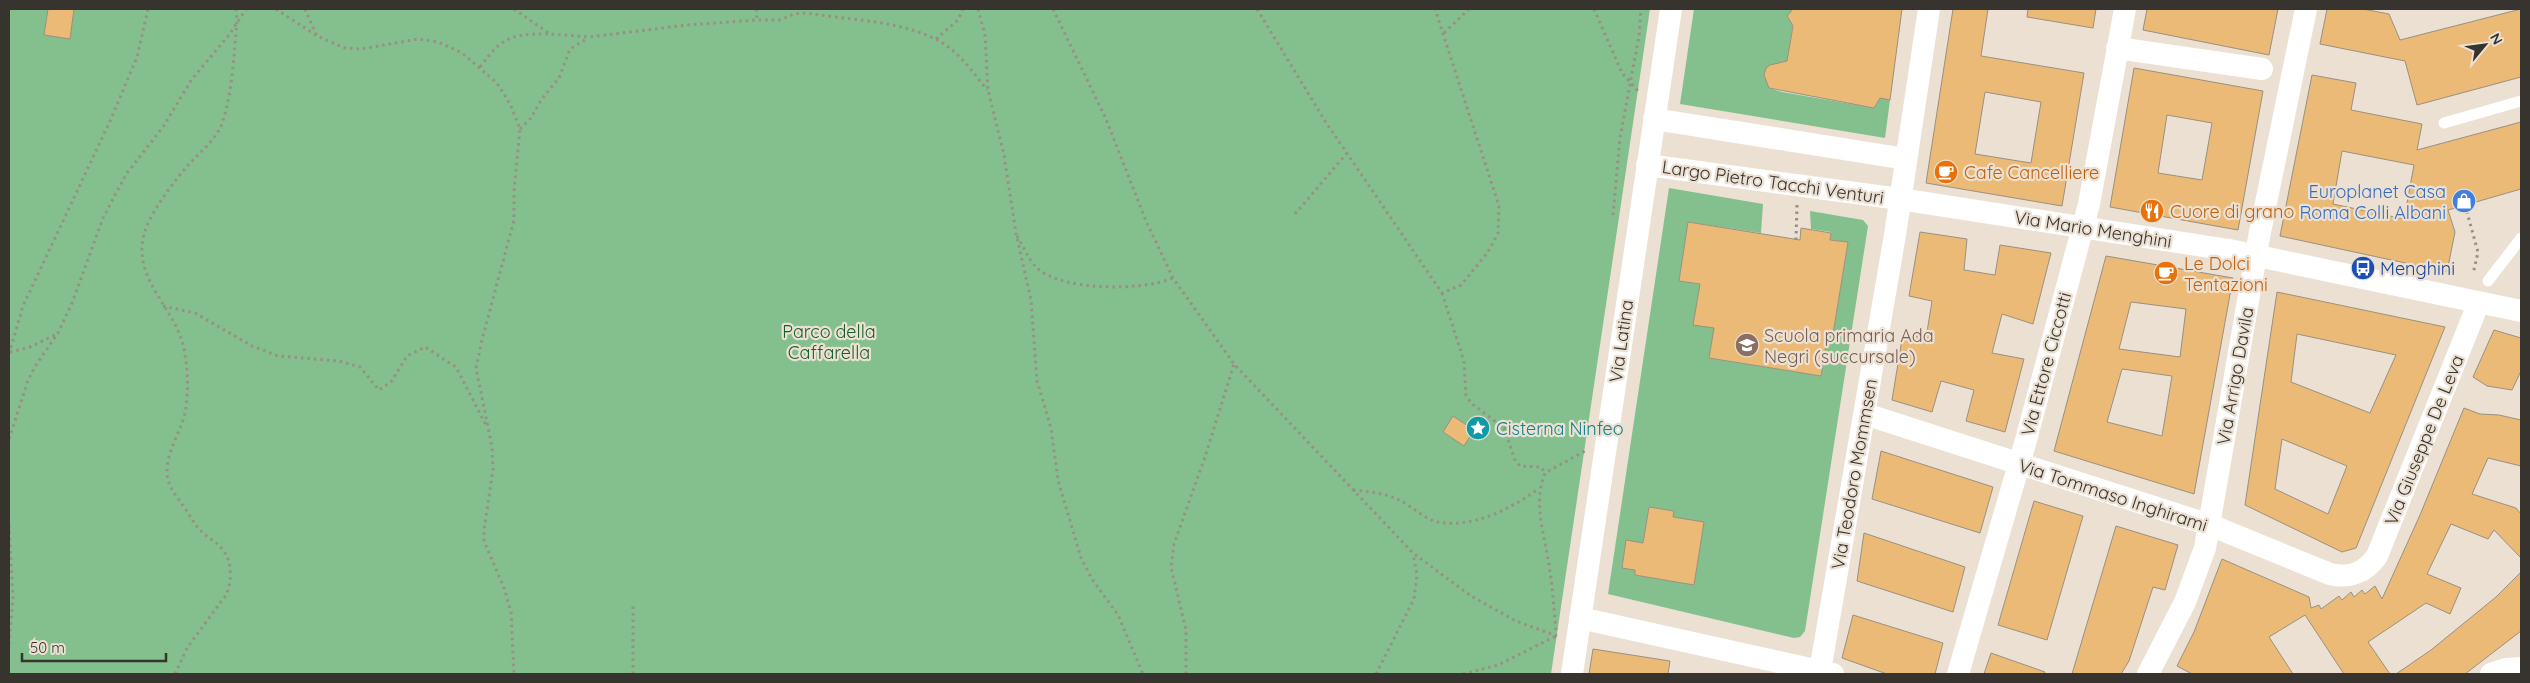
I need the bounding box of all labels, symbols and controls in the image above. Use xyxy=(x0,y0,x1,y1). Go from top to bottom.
north arrow xyxy=(2460,20,2510,70)
text: N xyxy=(2486,30,2507,48)
street label: Largo Pietro Tacchi Venturi xyxy=(1661,155,1885,209)
cafe icon: Cafe Cancelliere xyxy=(1933,159,1959,185)
place label: Cafe Cancelliere xyxy=(1964,161,2099,184)
place label: Europlanet Casa Roma Colli Albani xyxy=(2299,180,2446,224)
shop icon: Europlanet Casa Roma Colli Albani xyxy=(2451,188,2477,214)
restaurant icon: Cuore di grano xyxy=(2139,198,2165,224)
place label: Cuore di grano xyxy=(2170,200,2294,223)
street label: Via Mario Menghini xyxy=(2013,205,2173,253)
place label: Le Dolci Tentazioni xyxy=(2184,252,2268,296)
bus stop icon: Menghini xyxy=(2350,255,2376,281)
place label: Menghini xyxy=(2380,257,2455,280)
cafe icon: Le Dolci Tentazioni xyxy=(2153,260,2179,286)
street label: Via Ettore Ciccotti xyxy=(2016,290,2076,438)
street label: Via Latina xyxy=(1604,298,1638,384)
street label: Via Arrigo Davila xyxy=(2212,305,2258,447)
park label: Parco della Caffarella xyxy=(782,320,876,364)
place label: Scuola primaria Ada Negri (succursale) xyxy=(1764,324,1934,368)
school or university icon: Scuola primaria Ada Negri (succursale) xyxy=(1734,332,1760,358)
street label: Via Giuseppe De Leva xyxy=(2379,351,2469,529)
street label: Via Teodoro Mommsen xyxy=(1826,377,1882,571)
place icon: Cisterna Ninfeo xyxy=(1465,415,1491,441)
place label: Cisterna Ninfeo xyxy=(1496,417,1624,440)
street label: Via Tommaso Inghirami xyxy=(2016,454,2210,536)
scale bar xyxy=(22,630,166,662)
text: 50 m xyxy=(30,638,65,657)

